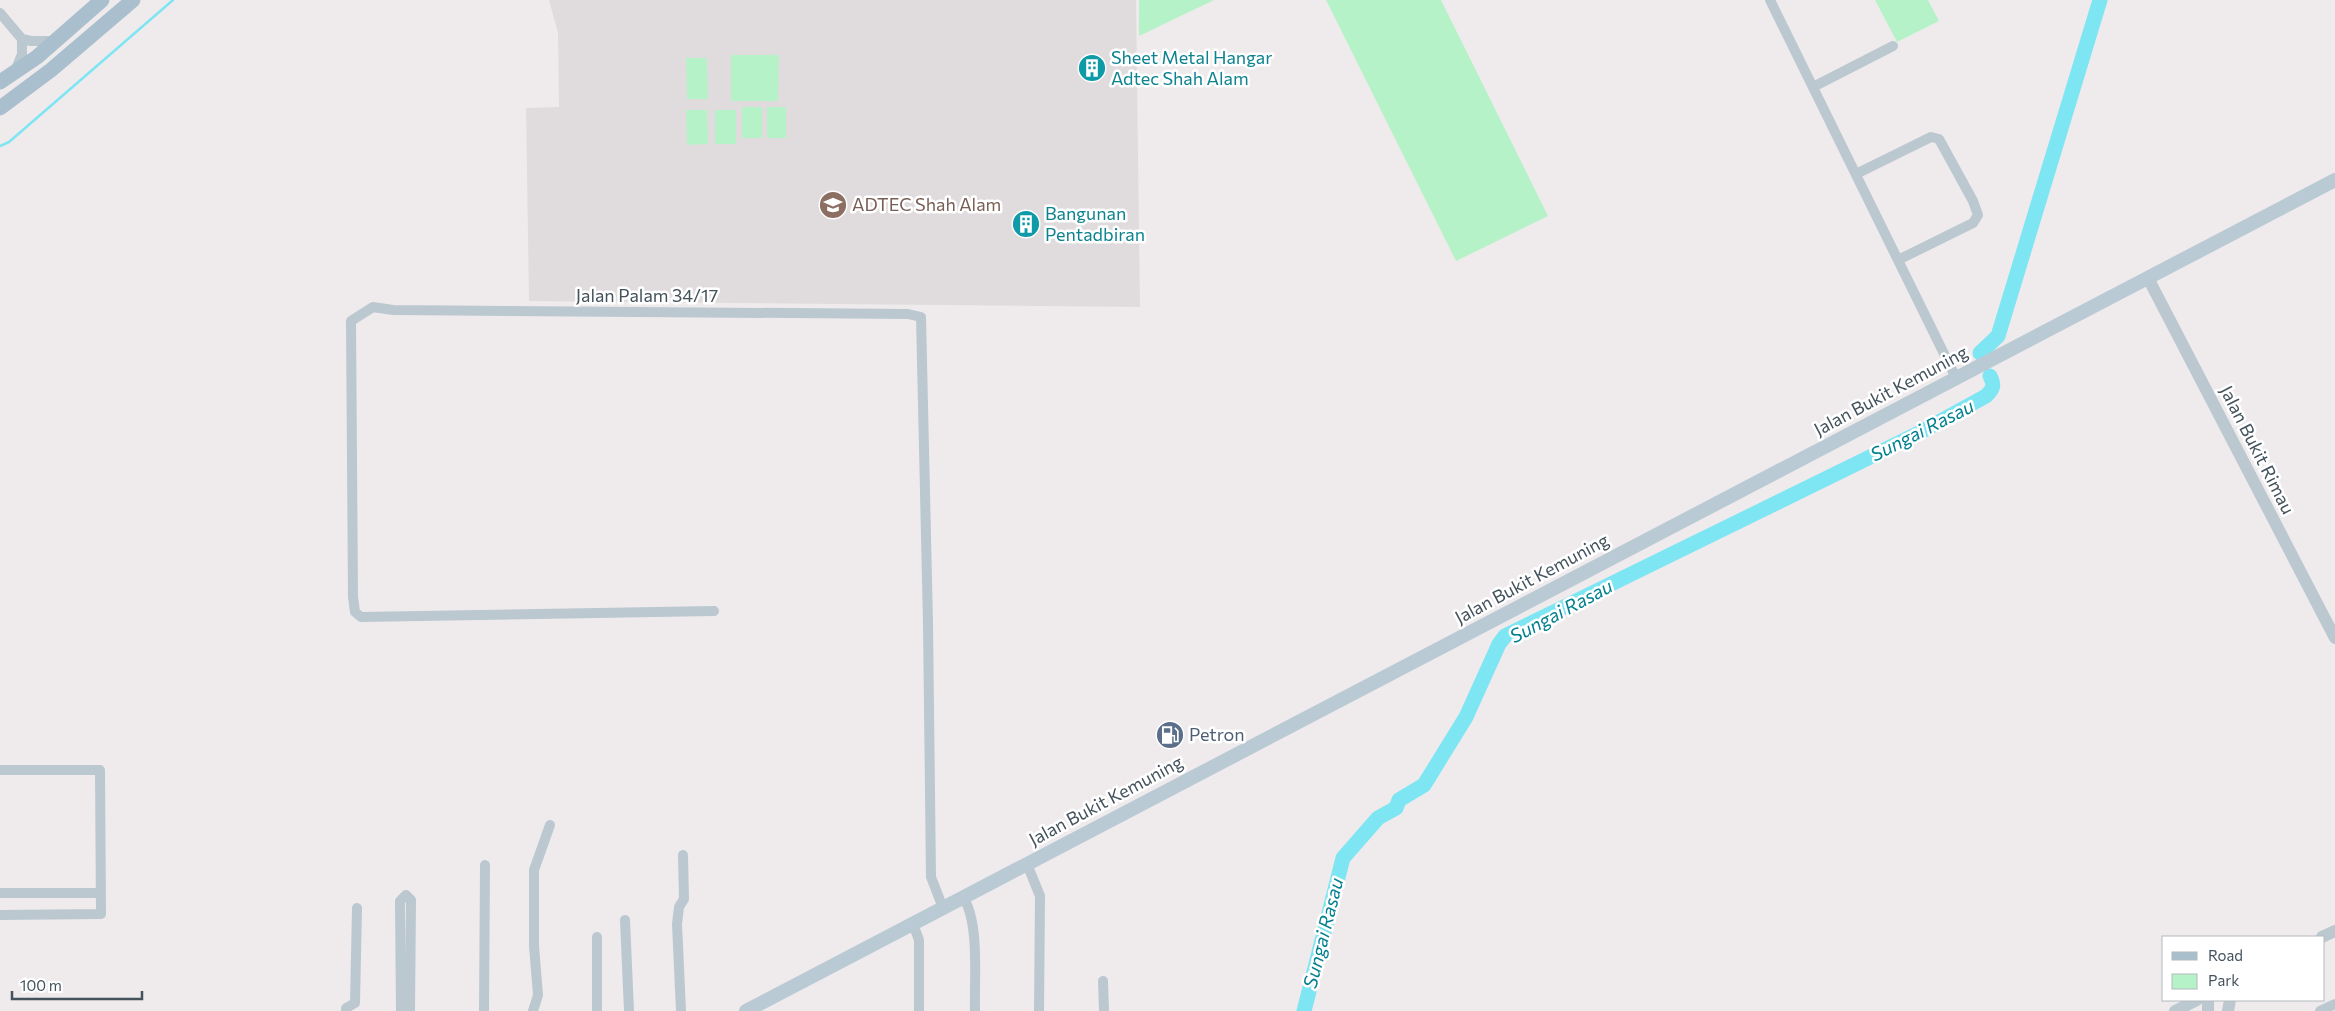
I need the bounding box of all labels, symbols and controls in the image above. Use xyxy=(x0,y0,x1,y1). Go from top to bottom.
place label: Sheet Metal Hangar Adtec Shah Alam xyxy=(1111,46,1272,89)
building icon: Sheet Metal Hangar Adtec Shah Alam xyxy=(1077,53,1107,83)
school or university icon: ADTEC Shah Alam xyxy=(818,190,848,220)
place label: ADTEC Shah Alam xyxy=(852,193,1001,215)
place label: Bangunan Pentadbiran xyxy=(1045,202,1145,245)
building icon: Bangunan Pentadbiran xyxy=(1011,209,1041,239)
street label: Jalan Palam 34/17 xyxy=(576,284,718,306)
street label: Jalan Bukit Kemuning xyxy=(1810,340,1971,440)
street label: Jalan Bukit Rimau xyxy=(2216,382,2300,517)
water label: Sungai Rasau xyxy=(1866,393,1978,465)
street label: Jalan Bukit Kemuning xyxy=(1451,528,1612,628)
water label: Sungai Rasau xyxy=(1505,574,1616,647)
fuel station icon: Petron xyxy=(1155,720,1185,750)
place label: Petron xyxy=(1189,723,1245,745)
street label: Jalan Bukit Kemuning xyxy=(1025,750,1186,850)
water label: Sungai Rasau xyxy=(1298,875,1347,991)
legend xyxy=(2162,936,2325,1001)
text: Road xyxy=(2208,946,2243,964)
scale bar xyxy=(12,968,142,1000)
text: Park xyxy=(2208,971,2239,989)
text: 100 m xyxy=(20,976,62,994)

